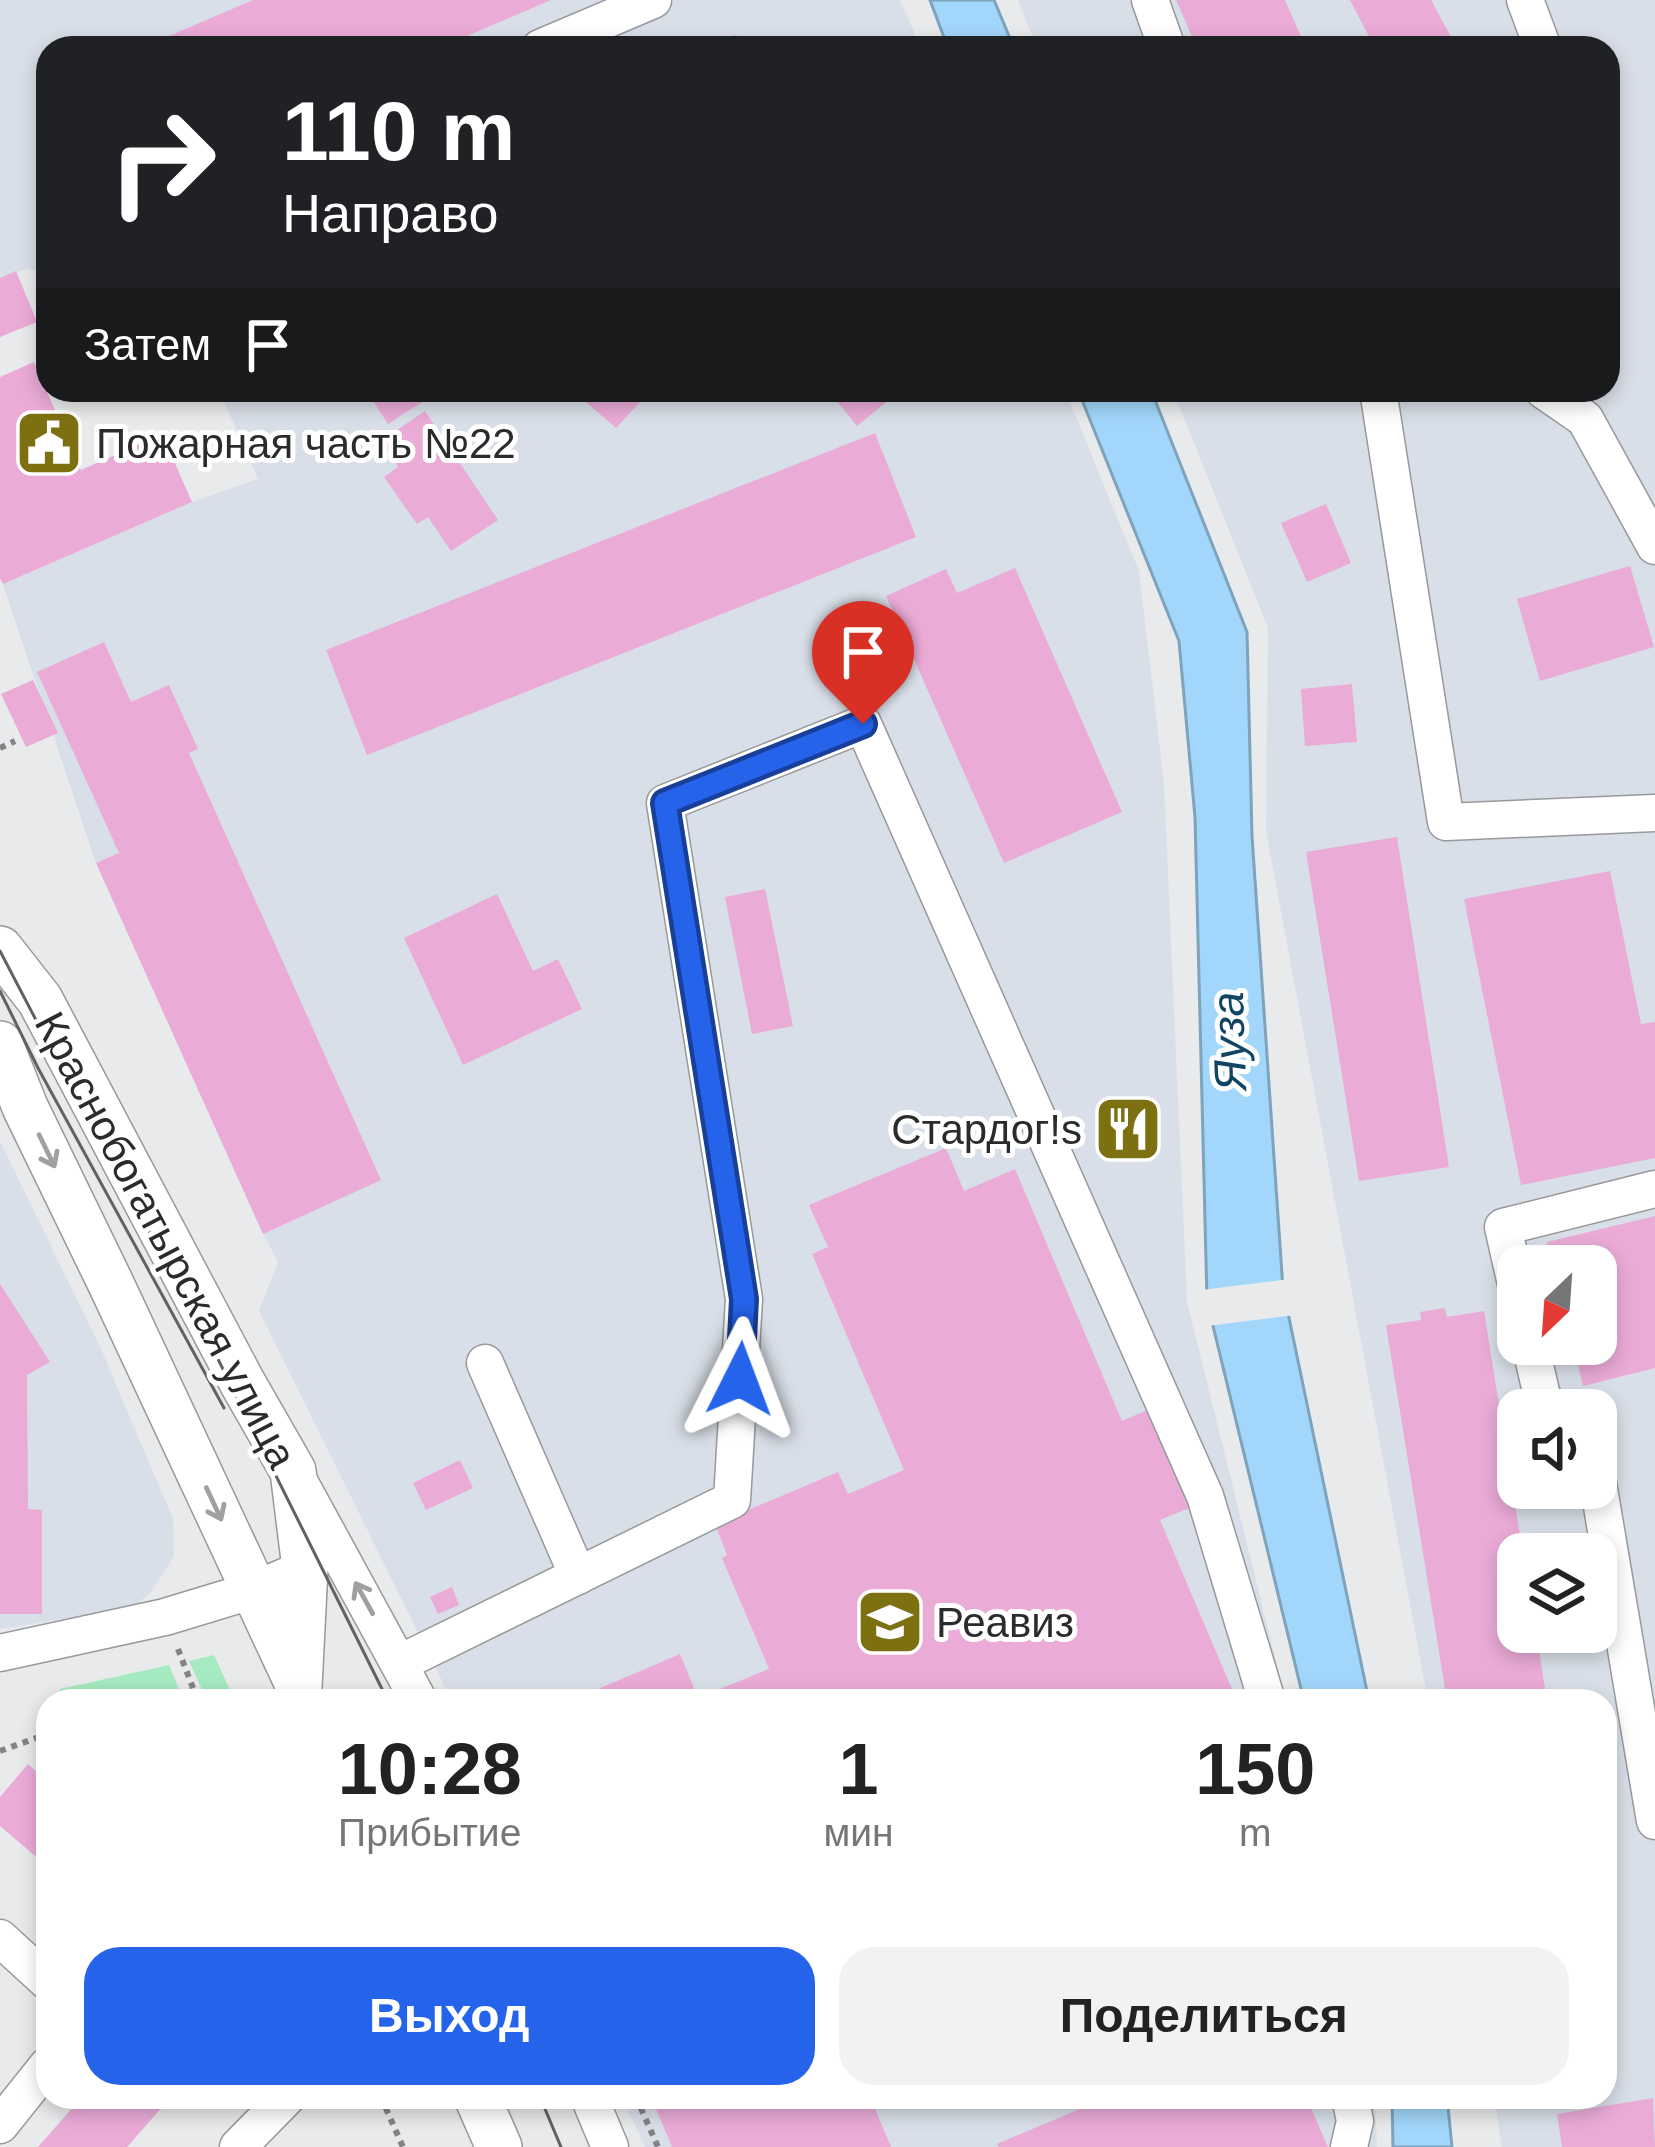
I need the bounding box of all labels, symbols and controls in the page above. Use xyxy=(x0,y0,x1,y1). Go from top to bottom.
icon: right xyxy=(84,84,240,240)
text: 110 m xyxy=(282,84,516,178)
text: Направо xyxy=(282,183,498,243)
icon: arrive xyxy=(235,312,301,378)
text: Затем xyxy=(84,319,211,370)
public building icon: Пожарная часть №22 xyxy=(14,408,84,478)
place label: Пожарная часть №22 xyxy=(96,420,516,467)
pin xyxy=(812,601,914,724)
icon: arrive xyxy=(830,619,896,685)
water label: Яуза xyxy=(1202,991,1256,1093)
street label: Краснобогатырская улица xyxy=(26,1004,307,1476)
restaurant icon: Стардог!s xyxy=(1093,1094,1163,1164)
place label: Стардог!s xyxy=(891,1106,1082,1153)
one-way arrow xyxy=(36,1133,59,1169)
north arrow xyxy=(1497,1245,1617,1365)
map controls xyxy=(1497,1245,1617,1653)
position arrow xyxy=(677,1316,803,1442)
button: sound xyxy=(1497,1389,1617,1509)
one-way arrow xyxy=(204,1485,226,1521)
button: layers xyxy=(1497,1533,1617,1653)
one-way arrow xyxy=(352,1581,375,1616)
school or university icon: Реавиз xyxy=(855,1587,925,1657)
place label: Реавиз xyxy=(936,1599,1074,1646)
text: 10:28 xyxy=(338,1729,522,1809)
text: 1 xyxy=(838,1729,879,1809)
text: 150 xyxy=(1195,1729,1315,1809)
text: Прибытие xyxy=(338,1811,521,1854)
text: мин xyxy=(823,1811,894,1854)
text: m xyxy=(1239,1811,1272,1854)
button: Выход xyxy=(84,1947,815,2085)
button: Поделиться xyxy=(839,1947,1569,2085)

